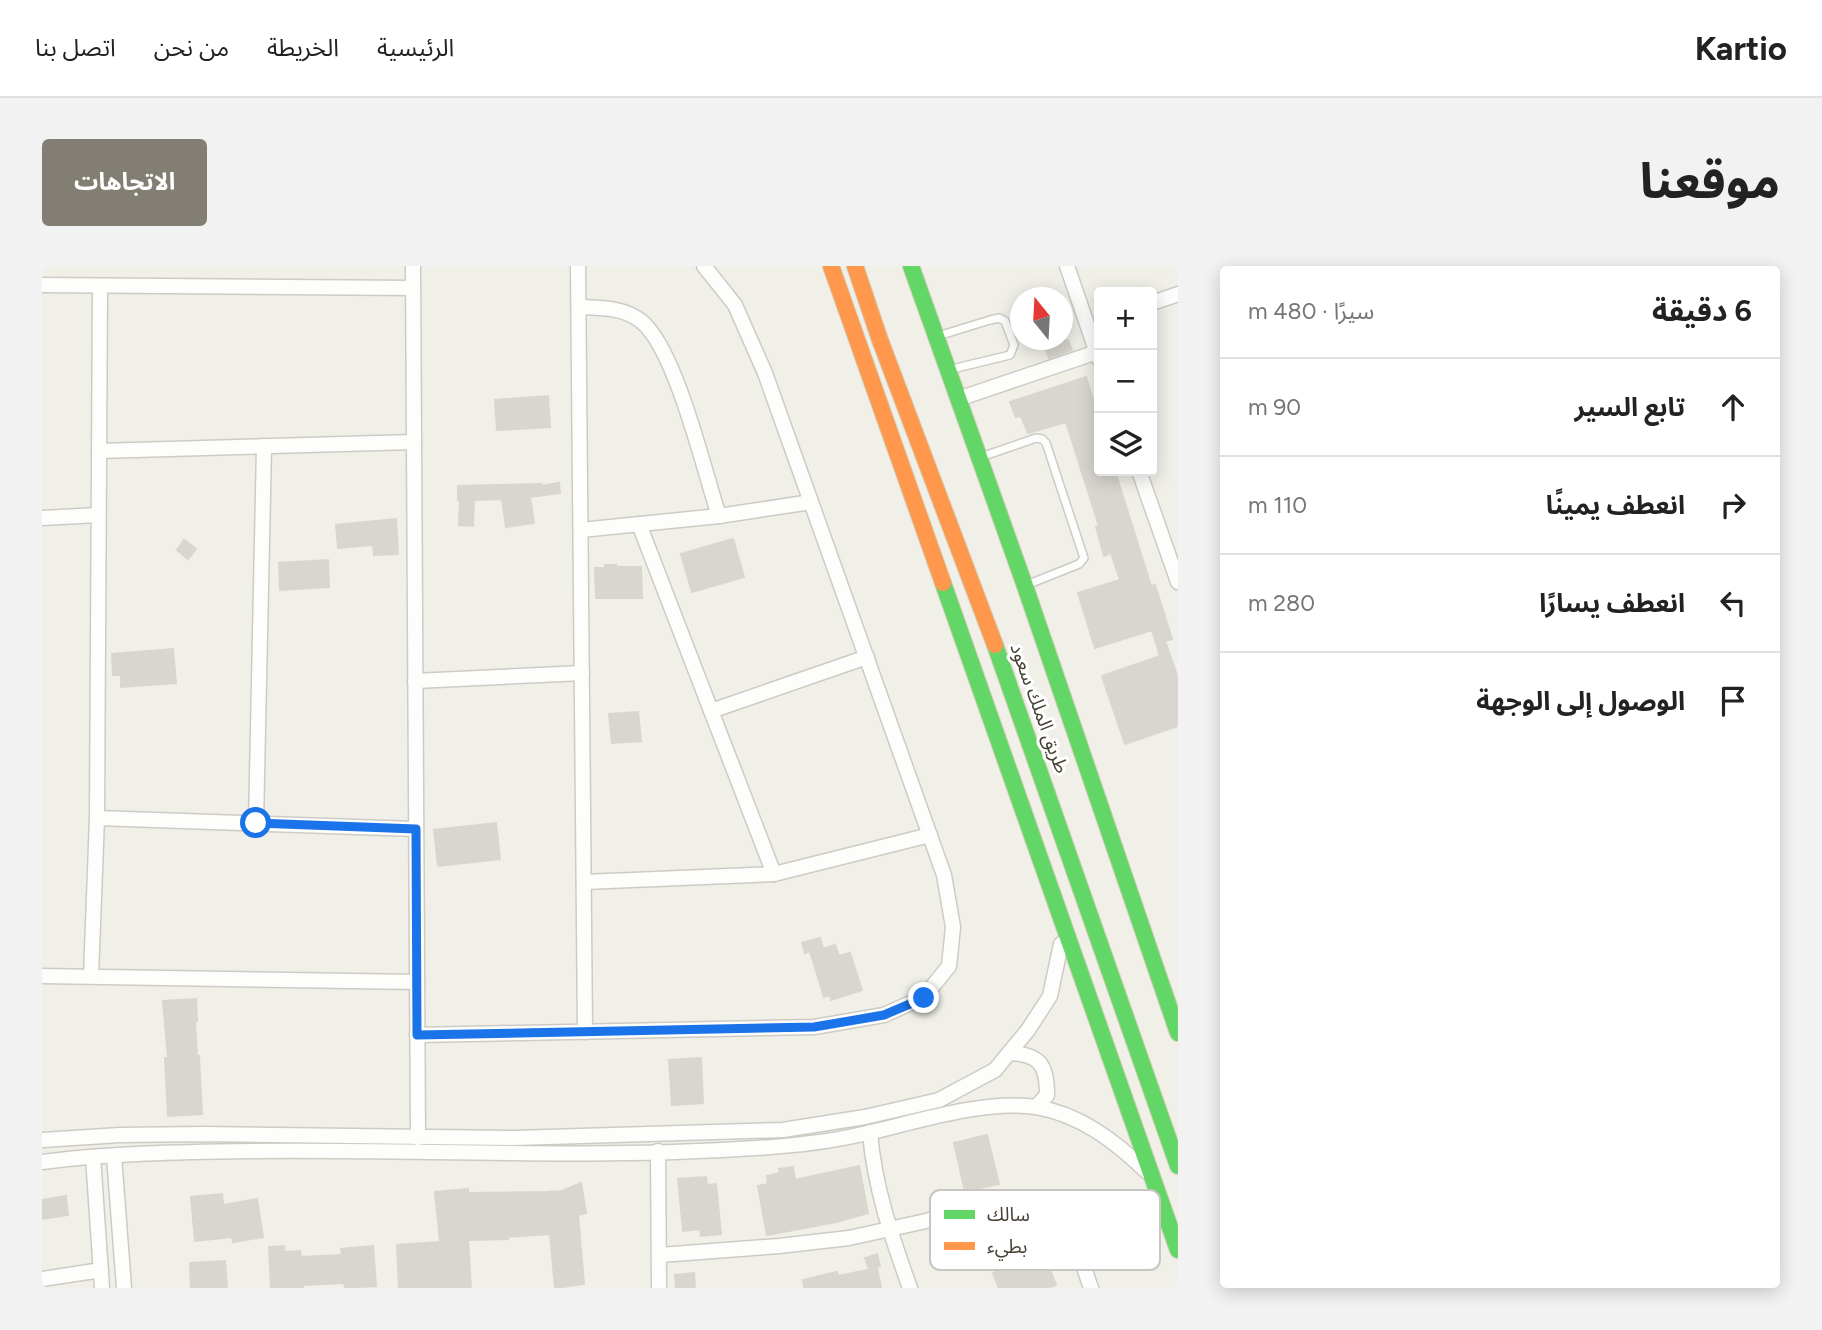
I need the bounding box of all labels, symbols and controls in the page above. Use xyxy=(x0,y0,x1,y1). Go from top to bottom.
text: Kartio xyxy=(1695,29,1787,68)
text: اتصل بنا xyxy=(35,33,116,62)
text: من نحن xyxy=(154,33,229,62)
text: الخريطة xyxy=(267,33,339,62)
text: الرئيسية xyxy=(377,33,454,62)
button: الاتجاهات xyxy=(42,139,207,226)
text: موقعنا xyxy=(1640,151,1780,210)
north arrow xyxy=(1010,287,1073,350)
map controls xyxy=(1094,287,1157,476)
button: + xyxy=(1094,287,1157,350)
text: 6 دقيقة xyxy=(1652,292,1752,329)
text: سيرًا · 480 m xyxy=(1248,297,1374,325)
button: − xyxy=(1094,350,1157,413)
icon: ahead xyxy=(1714,388,1752,426)
text: تابع السير xyxy=(1574,391,1685,423)
text: 90 m xyxy=(1248,393,1301,421)
button: layers xyxy=(1094,413,1157,476)
icon: right xyxy=(1714,486,1752,524)
text: انعطف يمينًا xyxy=(1546,489,1685,521)
text: 110 m xyxy=(1248,491,1307,519)
icon: left xyxy=(1714,584,1752,622)
text: انعطف يسارًا xyxy=(1539,587,1685,619)
text: 280 m xyxy=(1248,589,1315,617)
street label: طريق الملك سعود xyxy=(1005,640,1074,776)
icon: arrive xyxy=(1714,682,1752,720)
text: الوصول إلى الوجهة xyxy=(1476,685,1685,717)
route start xyxy=(240,807,271,838)
route end xyxy=(908,982,939,1013)
legend xyxy=(930,1190,1160,1270)
text: سالك xyxy=(987,1203,1030,1226)
text: بطيء xyxy=(987,1235,1027,1261)

